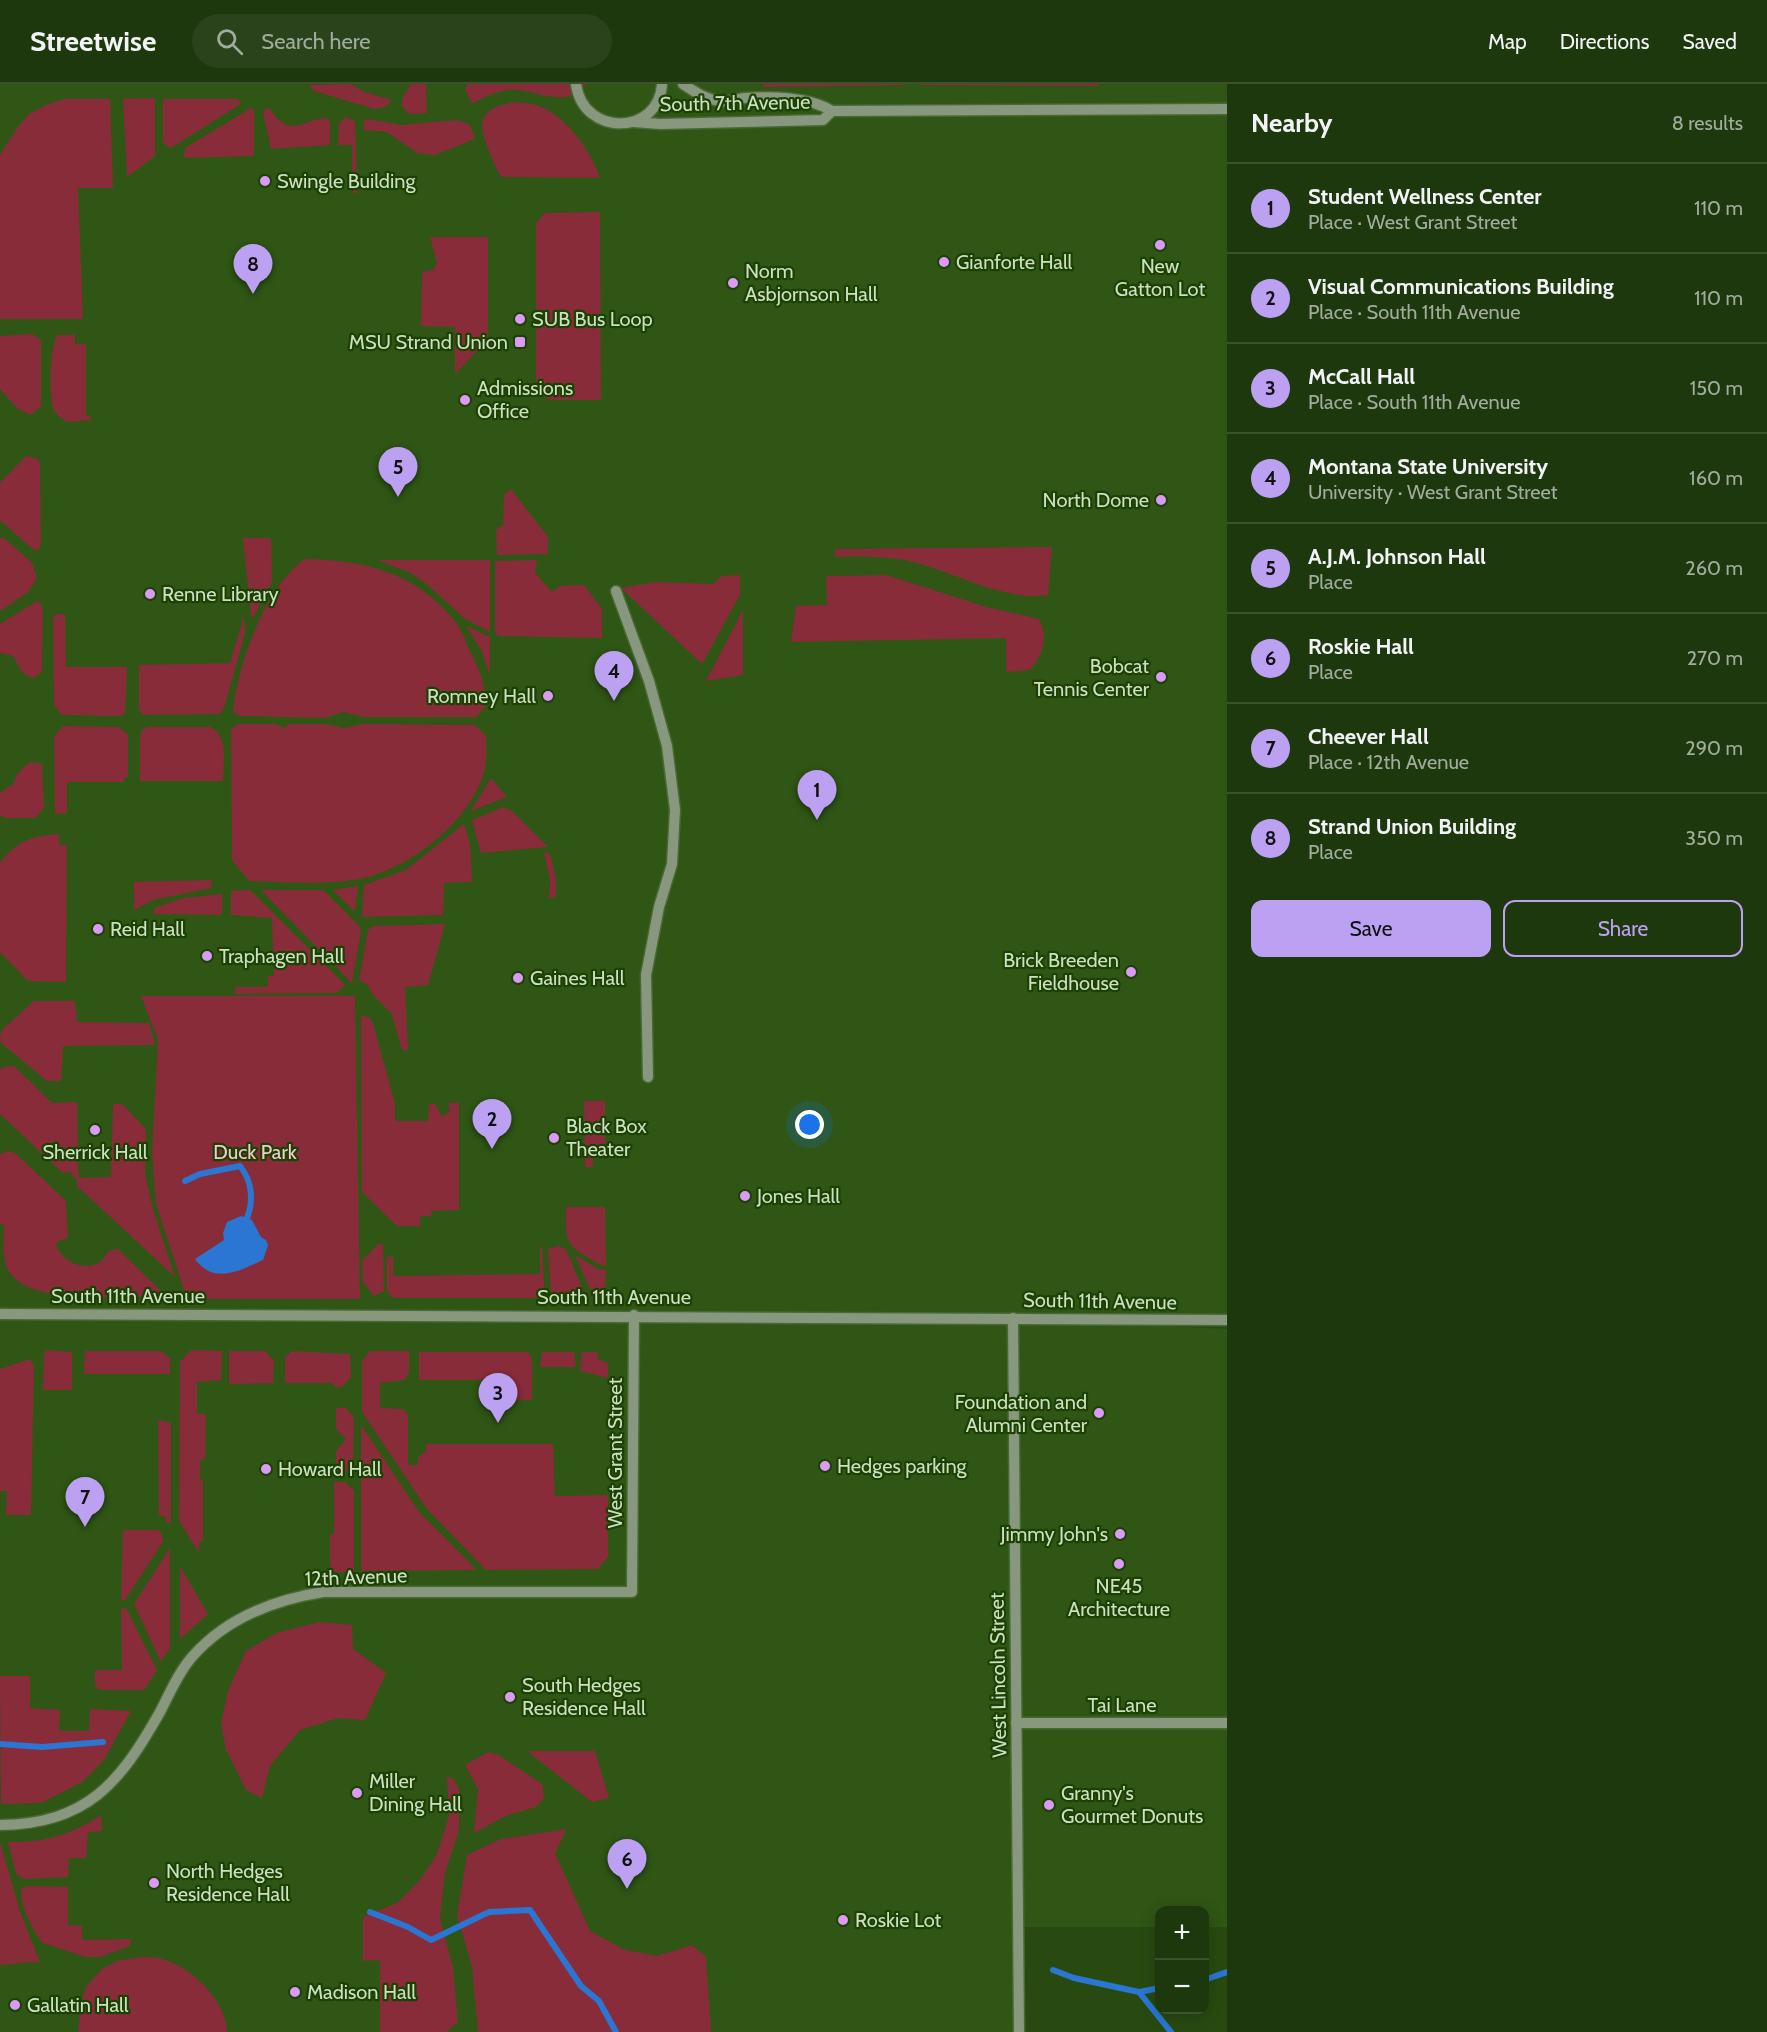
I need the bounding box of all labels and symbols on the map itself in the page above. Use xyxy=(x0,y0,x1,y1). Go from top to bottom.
street label: South 7th Avenue xyxy=(659,90,811,116)
place label: Swingle Building xyxy=(277,169,416,193)
marker: Swingle Building xyxy=(258,174,272,188)
marker: New Gatton Lot xyxy=(1153,238,1167,252)
pin: 8 xyxy=(234,244,272,294)
place label: Gianforte Hall xyxy=(956,250,1073,274)
place label: New Gatton Lot xyxy=(1115,254,1205,301)
marker: Gianforte Hall xyxy=(937,255,951,269)
place label: Norm Asbjornson Hall xyxy=(745,259,878,306)
marker: Norm Asbjornson Hall xyxy=(726,276,740,290)
place label: SUB Bus Loop xyxy=(532,307,653,331)
marker: SUB Bus Loop xyxy=(513,312,527,326)
place label: MSU Strand Union xyxy=(349,330,508,354)
marker: MSU Strand Union xyxy=(513,335,527,349)
place label: Admissions Office xyxy=(477,376,573,423)
marker: Admissions Office xyxy=(458,393,472,407)
pin: 5 xyxy=(378,448,418,497)
place label: North Dome xyxy=(1043,488,1149,512)
marker: North Dome xyxy=(1154,493,1168,507)
place label: Renne Library xyxy=(162,582,279,606)
marker: Renne Library xyxy=(143,587,157,601)
pin: 4 xyxy=(594,652,634,701)
place label: Bobcat Tennis Center xyxy=(1034,654,1150,701)
marker: Bobcat Tennis Center xyxy=(1154,670,1168,684)
place label: Romney Hall xyxy=(427,684,536,708)
marker: Romney Hall xyxy=(541,689,555,703)
pin: 1 xyxy=(798,770,836,820)
place label: Reid Hall xyxy=(110,917,185,941)
marker: Reid Hall xyxy=(91,922,105,936)
place label: Traphagen Hall xyxy=(219,944,344,968)
place label: Brick Breeden Fieldhouse xyxy=(1003,948,1119,995)
marker: Traphagen Hall xyxy=(200,949,214,963)
marker: Brick Breeden Fieldhouse xyxy=(1124,965,1138,979)
place label: Gaines Hall xyxy=(530,966,625,990)
marker: Gaines Hall xyxy=(511,971,525,985)
pin: 2 xyxy=(472,1100,512,1149)
your location xyxy=(795,1110,824,1139)
place label: Black Box Theater xyxy=(566,1114,647,1161)
marker: Sherrick Hall xyxy=(88,1123,102,1137)
marker: Black Box Theater xyxy=(547,1131,561,1145)
place label: Sherrick Hall xyxy=(42,1140,148,1164)
park label: Duck Park xyxy=(213,1140,297,1164)
place label: Jones Hall xyxy=(756,1184,840,1208)
marker: Jones Hall xyxy=(738,1189,752,1203)
street label: South 11th Avenue xyxy=(51,1284,205,1308)
street label: South 11th Avenue xyxy=(537,1285,691,1309)
street label: South 11th Avenue xyxy=(1023,1288,1177,1314)
pin: 3 xyxy=(478,1374,518,1423)
street label: West Grant Street xyxy=(603,1377,627,1528)
place label: Foundation and Alumni Center xyxy=(955,1390,1088,1437)
marker: Foundation and Alumni Center xyxy=(1092,1406,1106,1420)
place label: Hedges parking xyxy=(837,1454,968,1478)
place label: Howard Hall xyxy=(278,1457,382,1481)
marker: Hedges parking xyxy=(818,1459,832,1473)
marker: Howard Hall xyxy=(259,1462,273,1476)
pin: 7 xyxy=(66,1478,104,1527)
place label: Jimmy John's xyxy=(999,1522,1108,1546)
marker: Jimmy John's xyxy=(1113,1527,1127,1541)
marker: NE45 Architecture xyxy=(1112,1557,1126,1571)
street label: 12th Avenue xyxy=(304,1563,408,1591)
place label: NE45 Architecture xyxy=(1068,1574,1170,1621)
street label: West Lincoln Street xyxy=(985,1592,1011,1758)
place label: South Hedges Residence Hall xyxy=(522,1673,646,1720)
marker: South Hedges Residence Hall xyxy=(503,1690,517,1704)
street label: Tai Lane xyxy=(1088,1693,1156,1717)
place label: Miller Dining Hall xyxy=(369,1769,462,1816)
place label: Granny's Gourmet Donuts xyxy=(1061,1781,1203,1828)
marker: Miller Dining Hall xyxy=(350,1786,364,1800)
marker: Granny's Gourmet Donuts xyxy=(1042,1798,1056,1812)
pin: 6 xyxy=(608,1840,646,1889)
place label: North Hedges Residence Hall xyxy=(166,1859,290,1906)
marker: North Hedges Residence Hall xyxy=(147,1876,161,1890)
place label: Roskie Lot xyxy=(855,1908,942,1932)
marker: Roskie Lot xyxy=(836,1913,850,1927)
place label: Madison Hall xyxy=(307,1980,416,2004)
marker: Madison Hall xyxy=(288,1985,302,1999)
place label: Gallatin Hall xyxy=(27,1993,129,2017)
marker: Gallatin Hall xyxy=(8,1998,22,2012)

